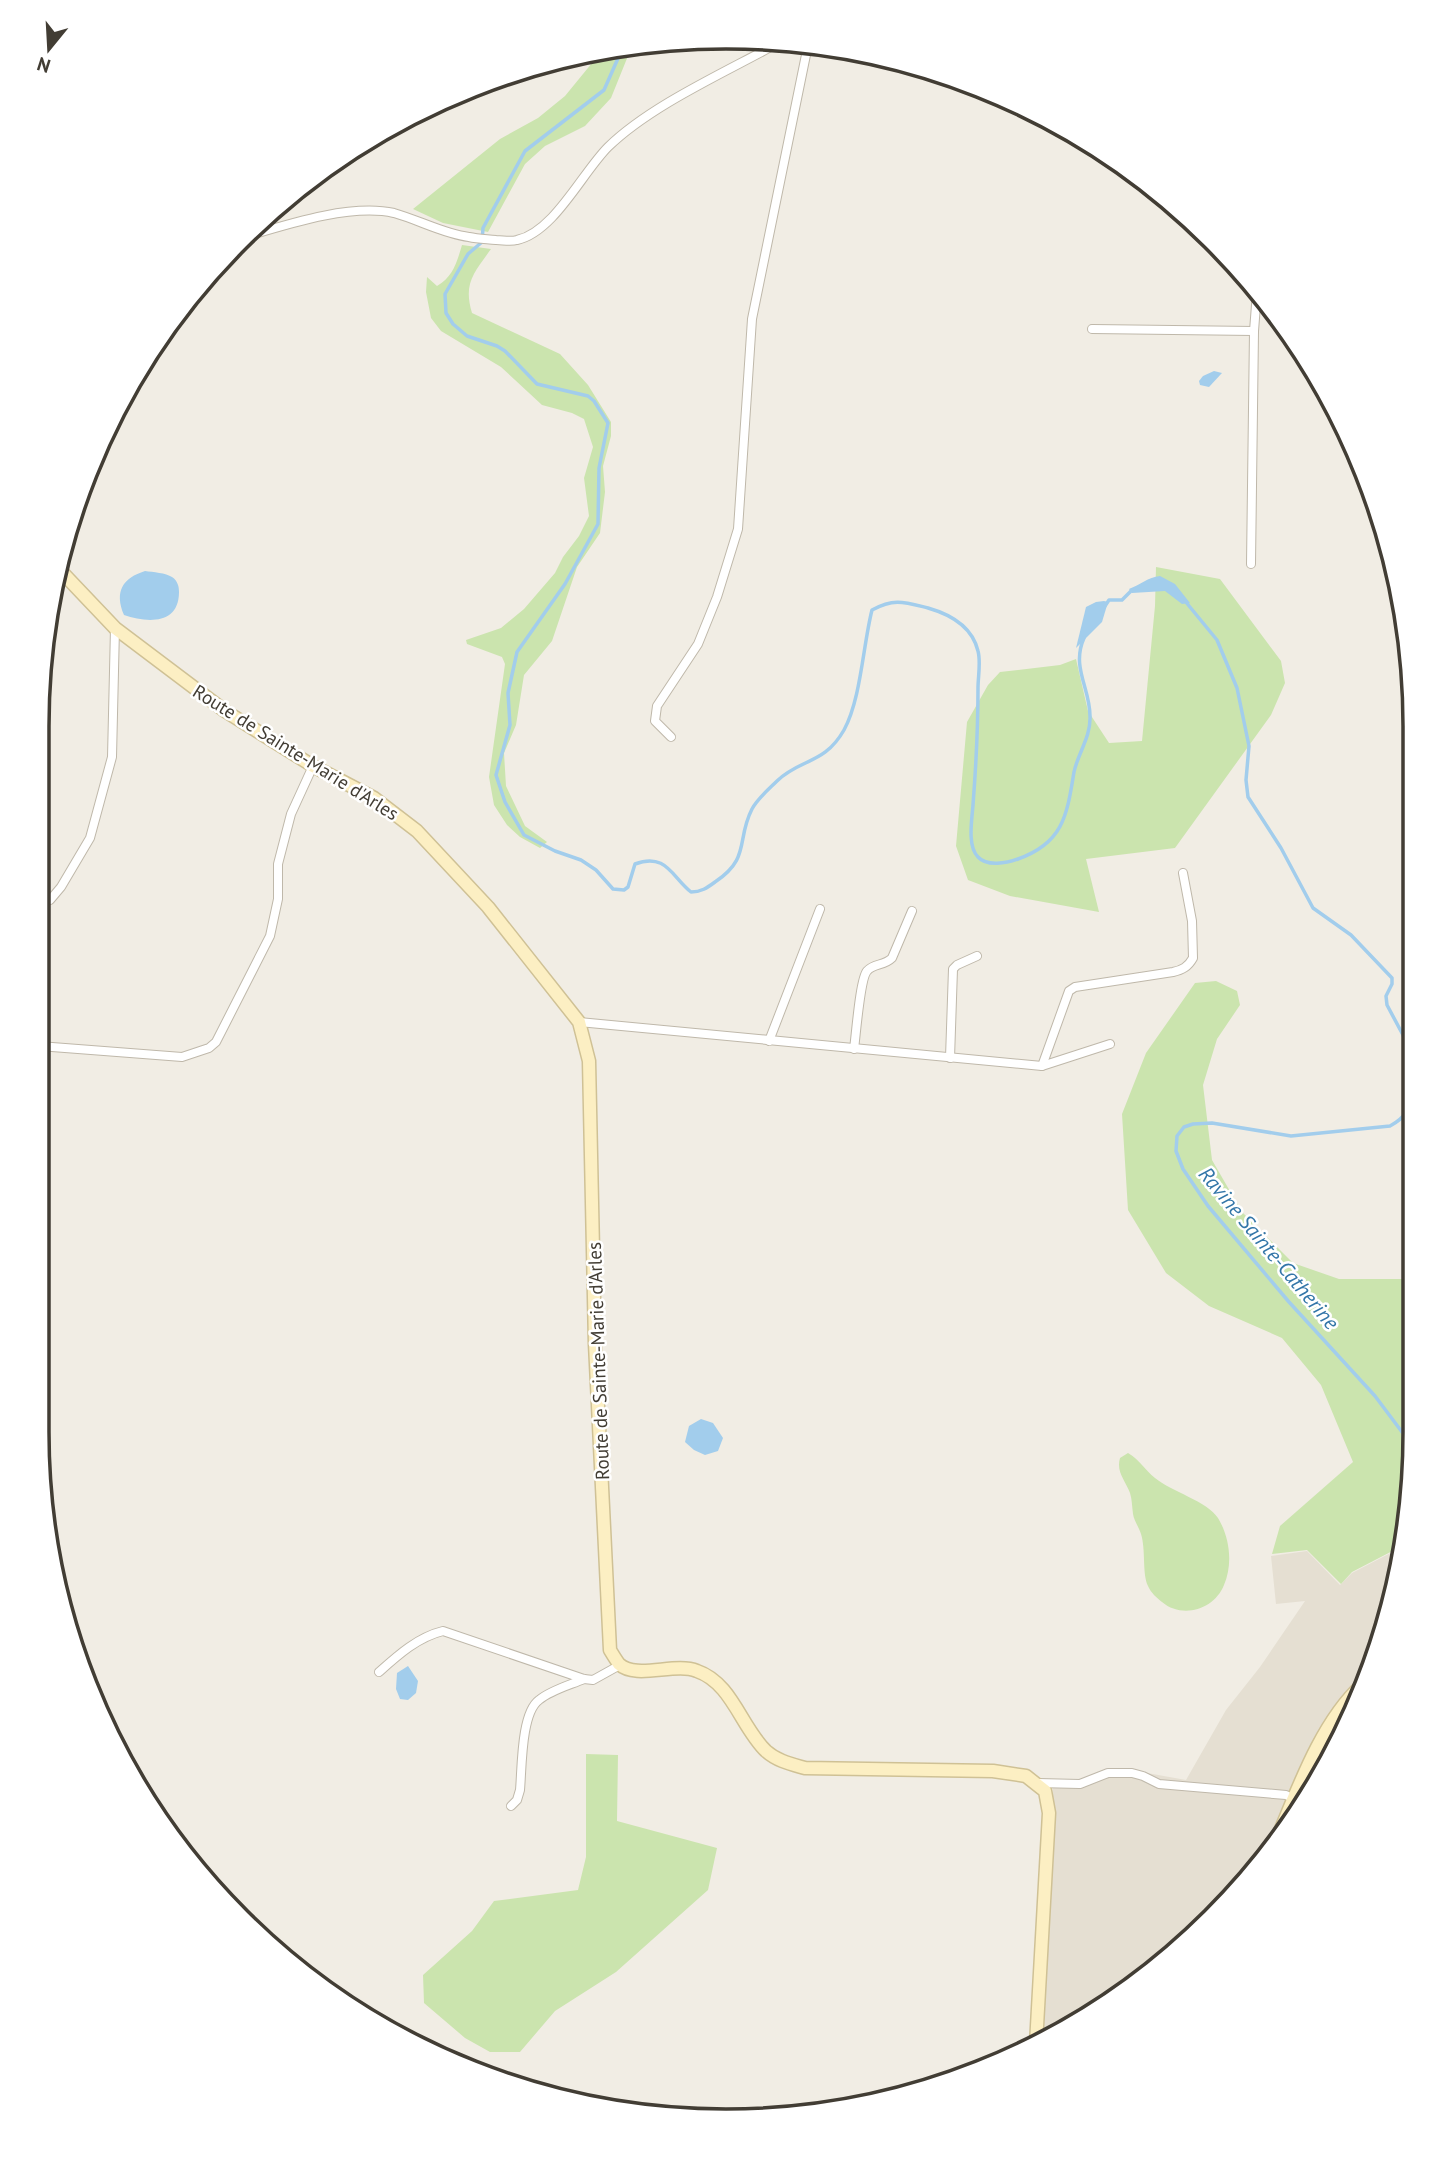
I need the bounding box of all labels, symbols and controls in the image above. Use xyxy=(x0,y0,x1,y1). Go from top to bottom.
north arrow xyxy=(14,14,84,84)
text: N xyxy=(34,52,53,79)
street label: Route de Sainte-Marie d'Arles xyxy=(189,679,403,825)
water label: Ravine Sainte-Catherine xyxy=(1193,1161,1345,1335)
street label: Route de Sainte-Marie d'Arles xyxy=(582,1242,614,1480)

